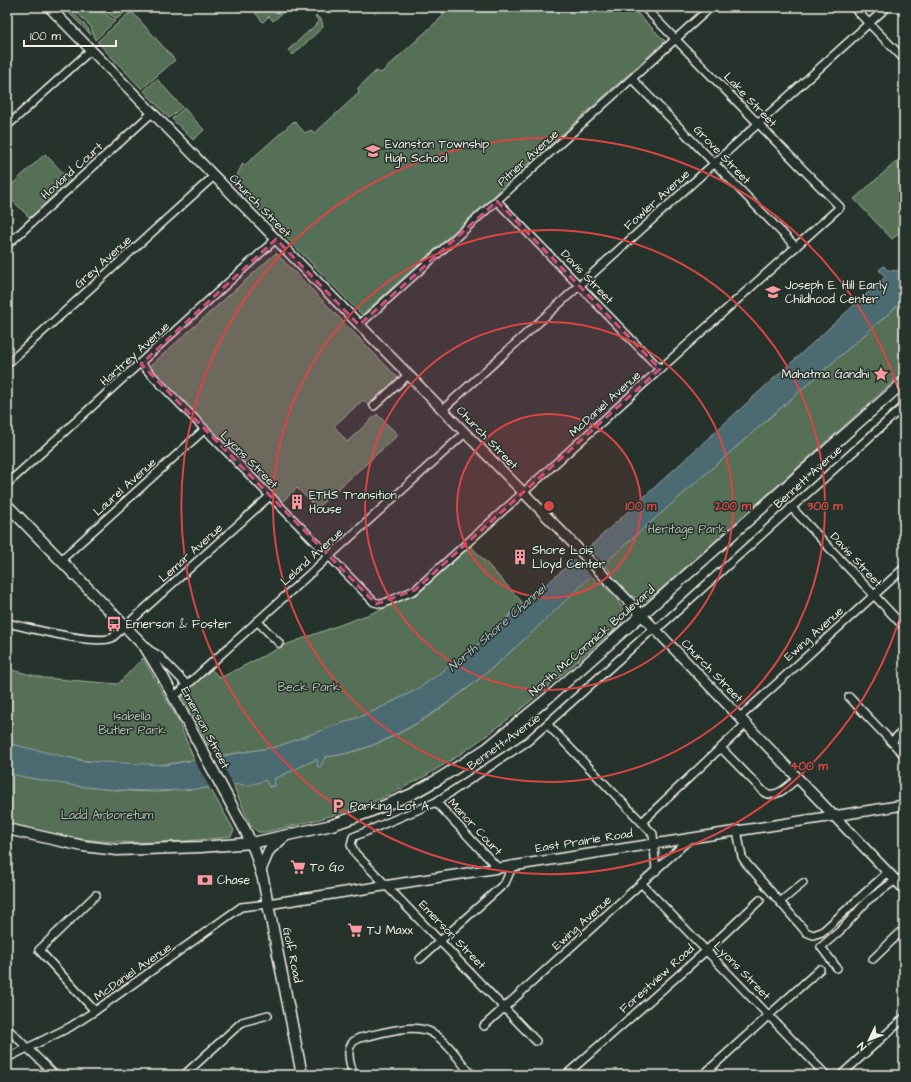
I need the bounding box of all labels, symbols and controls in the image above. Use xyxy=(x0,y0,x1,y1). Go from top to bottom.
scale bar xyxy=(24,22,116,48)
text: 100 m xyxy=(30,28,61,45)
street label: Lake Street xyxy=(720,69,781,131)
street label: Grove Street xyxy=(689,122,755,188)
street label: Pitner Avenue xyxy=(494,126,563,190)
place label: Evanston Township High School xyxy=(385,136,490,168)
street label: Hovland Court xyxy=(37,138,107,203)
school or university icon: Evanston Township High School xyxy=(364,142,382,160)
street label: Fowler Avenue xyxy=(620,165,694,234)
street label: Church Street xyxy=(225,170,295,242)
street label: Grey Avenue xyxy=(71,231,136,293)
street label: Davis Street xyxy=(557,246,617,308)
place label: Joseph E. Hill Early Childhood Center xyxy=(785,277,888,308)
school or university icon: Joseph E. Hill Early Childhood Center xyxy=(764,283,782,301)
street label: Hartrey Avenue xyxy=(96,318,175,391)
place icon: Mahatma Gandhi xyxy=(872,365,890,383)
place label: Mahatma Gandhi xyxy=(781,366,869,383)
street label: McDaniel Avenue xyxy=(565,367,645,441)
street label: Church Street xyxy=(452,402,522,474)
street label: Lyons Street xyxy=(216,427,282,494)
street label: Bennett Avenue xyxy=(770,441,846,512)
street label: Laurel Avenue xyxy=(90,454,161,520)
place label: ETHS Transition House xyxy=(309,487,397,518)
building icon: ETHS Transition House xyxy=(288,493,306,511)
text: 100 m xyxy=(626,498,657,515)
text: 200 m xyxy=(714,498,752,515)
text: 300 m xyxy=(806,498,843,515)
centre of rings xyxy=(542,499,556,513)
street label: Lemar Avenue xyxy=(155,519,227,586)
park label: Heritage Park xyxy=(648,521,727,539)
street label: Leland Avenue xyxy=(277,524,347,590)
street label: Davis Street xyxy=(826,529,886,591)
place label: Shore Lois Lloyd Center xyxy=(532,542,606,574)
building icon: Shore Lois Lloyd Center xyxy=(511,548,529,566)
water label: North Shore Channel xyxy=(444,579,552,676)
street label: North McCormick Boulevard xyxy=(525,582,659,700)
street label: Ewing Avenue xyxy=(781,602,848,666)
bus stop icon: Emerson & Foster xyxy=(105,615,123,633)
place label: Emerson & Foster xyxy=(126,616,231,633)
street label: Church Street xyxy=(677,635,747,707)
park label: Beck Park xyxy=(278,679,341,696)
street label: Emerson Street xyxy=(176,684,234,772)
park label: Isabella Butler Park xyxy=(98,708,166,739)
street label: Bennett Avenue xyxy=(464,709,545,774)
text: 400 m xyxy=(790,758,828,775)
street label: Manor Court xyxy=(444,794,506,860)
parking icon: Parking Lot A xyxy=(329,797,347,815)
place label: Parking Lot A xyxy=(350,798,429,816)
park label: Ladd Arboretum xyxy=(61,807,154,824)
street label: East Prairie Road xyxy=(534,825,634,857)
supermarket icon: To Go xyxy=(289,858,307,876)
place label: To Go xyxy=(310,859,344,876)
bank icon: Chase xyxy=(196,871,214,889)
place label: Chase xyxy=(217,872,251,889)
street label: Ewing Avenue xyxy=(549,891,616,955)
street label: Emerson Street xyxy=(415,897,490,973)
supermarket icon: TJ Maxx xyxy=(346,921,364,939)
place label: TJ Maxx xyxy=(367,922,413,939)
street label: Golf Road xyxy=(278,926,306,984)
street label: Lyons Street xyxy=(709,938,774,1005)
street label: McDaniel Avenue xyxy=(91,939,176,1005)
street label: Forestview Road xyxy=(616,941,698,1017)
north arrow xyxy=(849,1020,889,1060)
text: N xyxy=(854,1039,870,1054)

